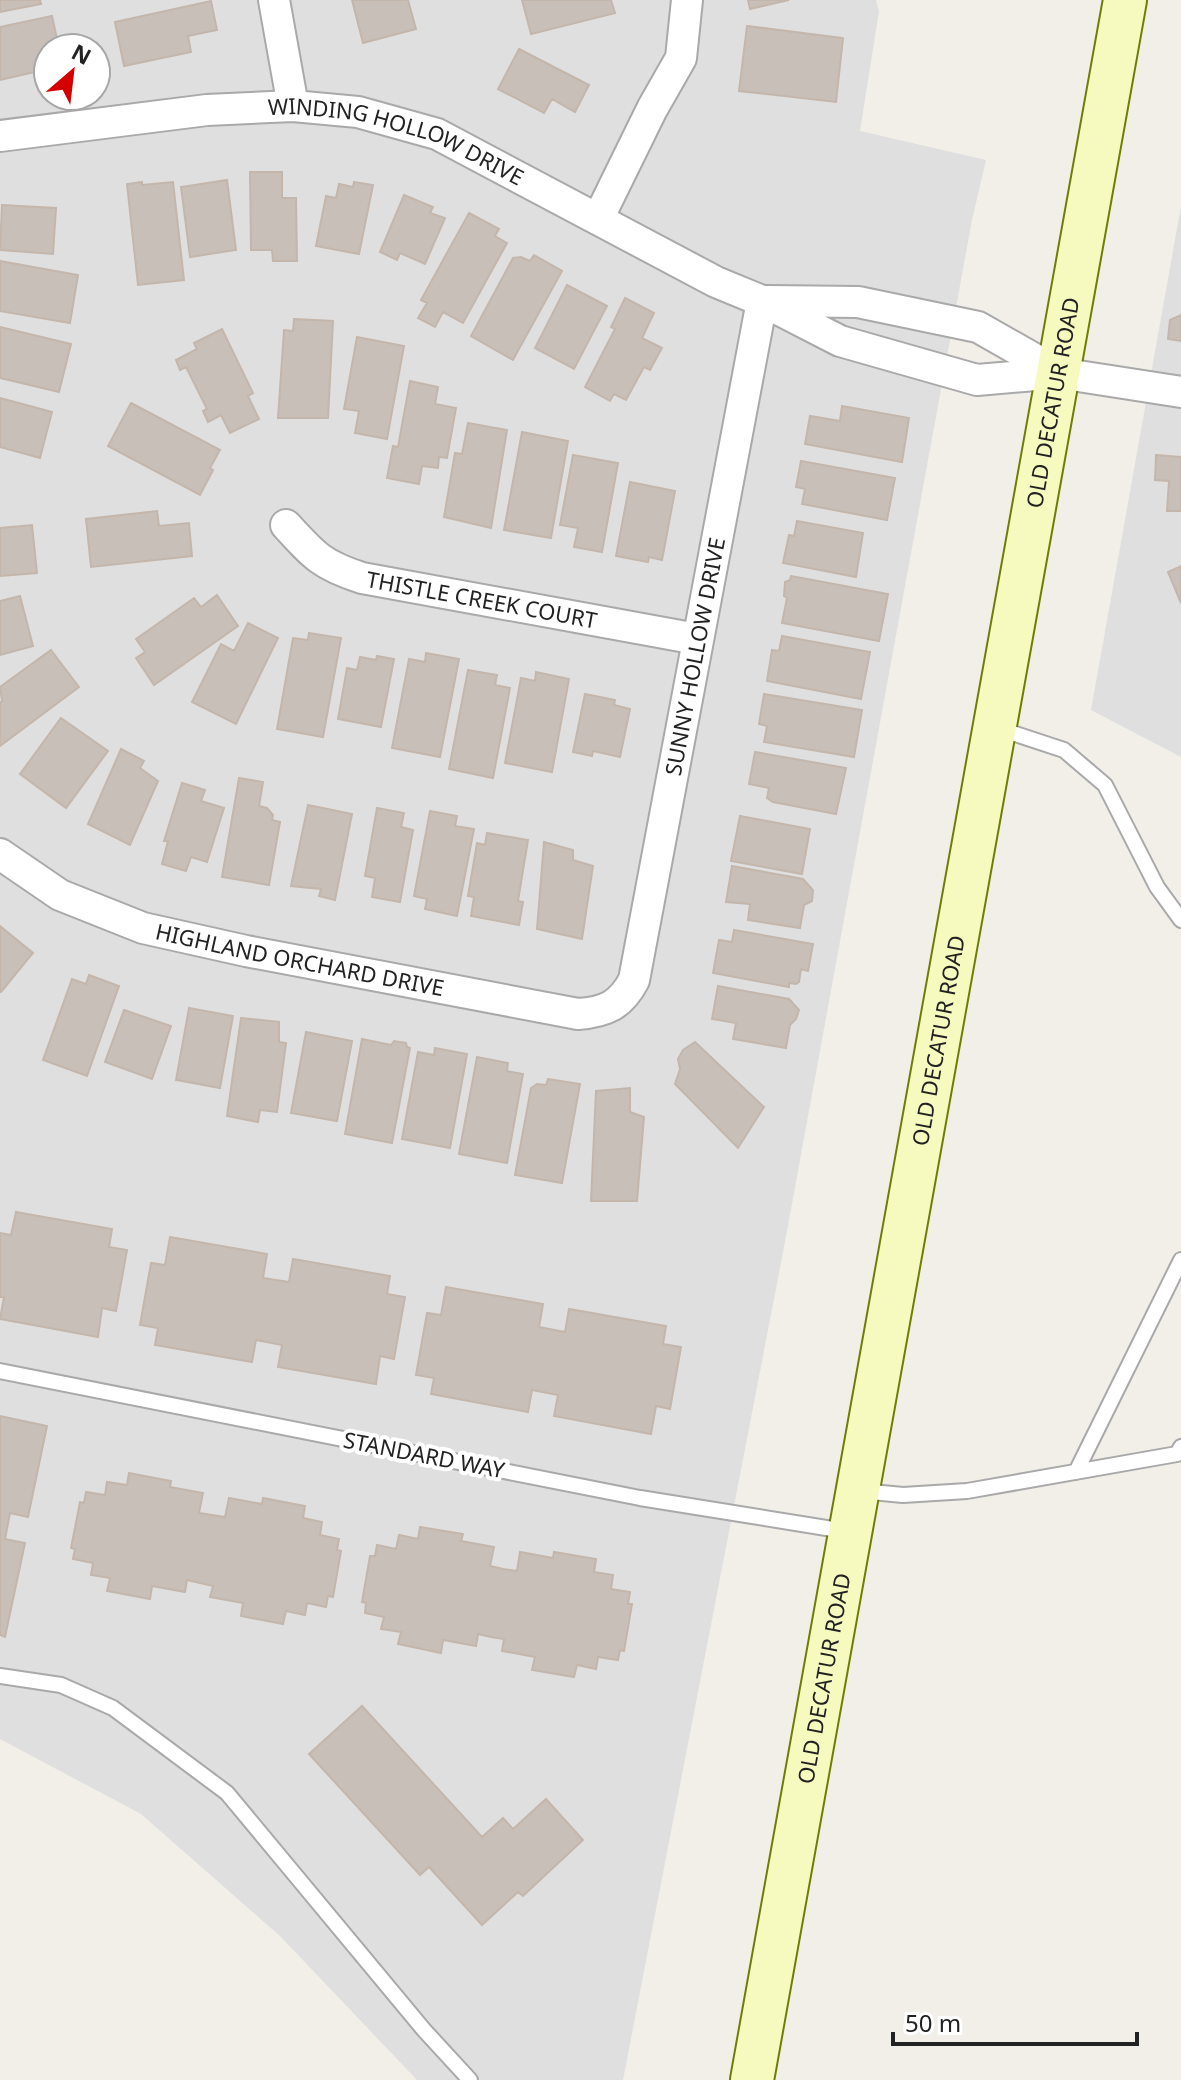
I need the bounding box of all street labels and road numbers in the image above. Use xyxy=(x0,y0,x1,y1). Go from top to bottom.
street label: WINDING HOLLOW DRIVE xyxy=(267,90,530,192)
street label: OLD DECATUR ROAD xyxy=(1018,295,1085,510)
street label: SUNNY HOLLOW DRIVE xyxy=(657,535,731,778)
street label: THISTLE CREEK COURT xyxy=(364,563,600,635)
street label: HIGHLAND ORCHARD DRIVE xyxy=(153,915,447,1002)
street label: OLD DECATUR ROAD xyxy=(904,933,971,1148)
street label: STANDARD WAY xyxy=(341,1424,508,1484)
street label: OLD DECATUR ROAD xyxy=(789,1570,857,1786)

